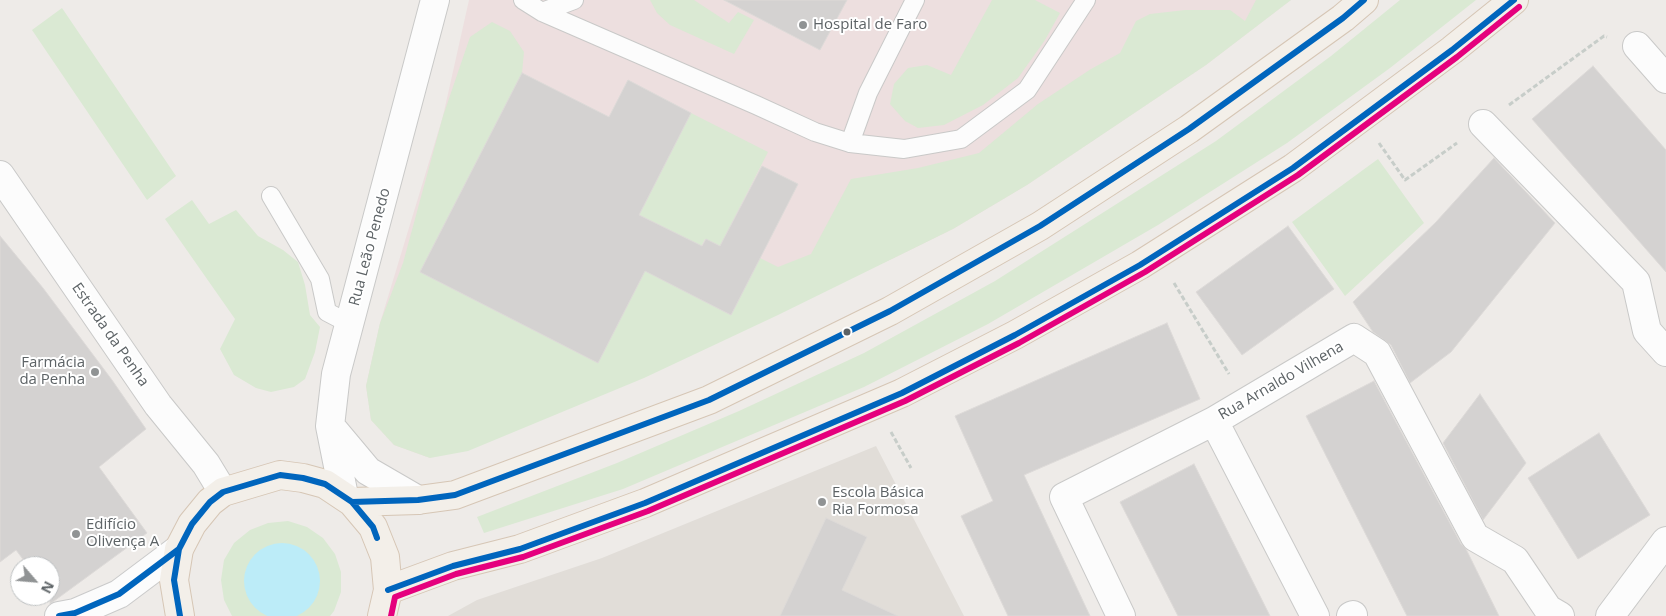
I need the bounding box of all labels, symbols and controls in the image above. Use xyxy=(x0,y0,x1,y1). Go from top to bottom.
place label: Hospital de Faro xyxy=(813,16,927,34)
marker: Hospital de Faro xyxy=(797,19,809,31)
street label: Rua Leão Penedo xyxy=(346,186,394,308)
street label: Estrada da Penha xyxy=(68,280,152,390)
unlabelled marker xyxy=(842,327,852,337)
street label: Rua Arnaldo Vilhena xyxy=(1215,338,1347,424)
place label: Farmácia da Penha xyxy=(19,354,85,389)
marker: Farmácia da Penha xyxy=(89,366,101,378)
place label: Escola Básica Ria Formosa xyxy=(832,484,924,519)
marker: Escola Básica Ria Formosa xyxy=(816,496,828,508)
place label: Edifício Olivença A xyxy=(86,516,159,551)
marker: Edifício Olivença A xyxy=(70,528,82,540)
north arrow xyxy=(10,556,60,606)
text: N xyxy=(37,578,59,597)

